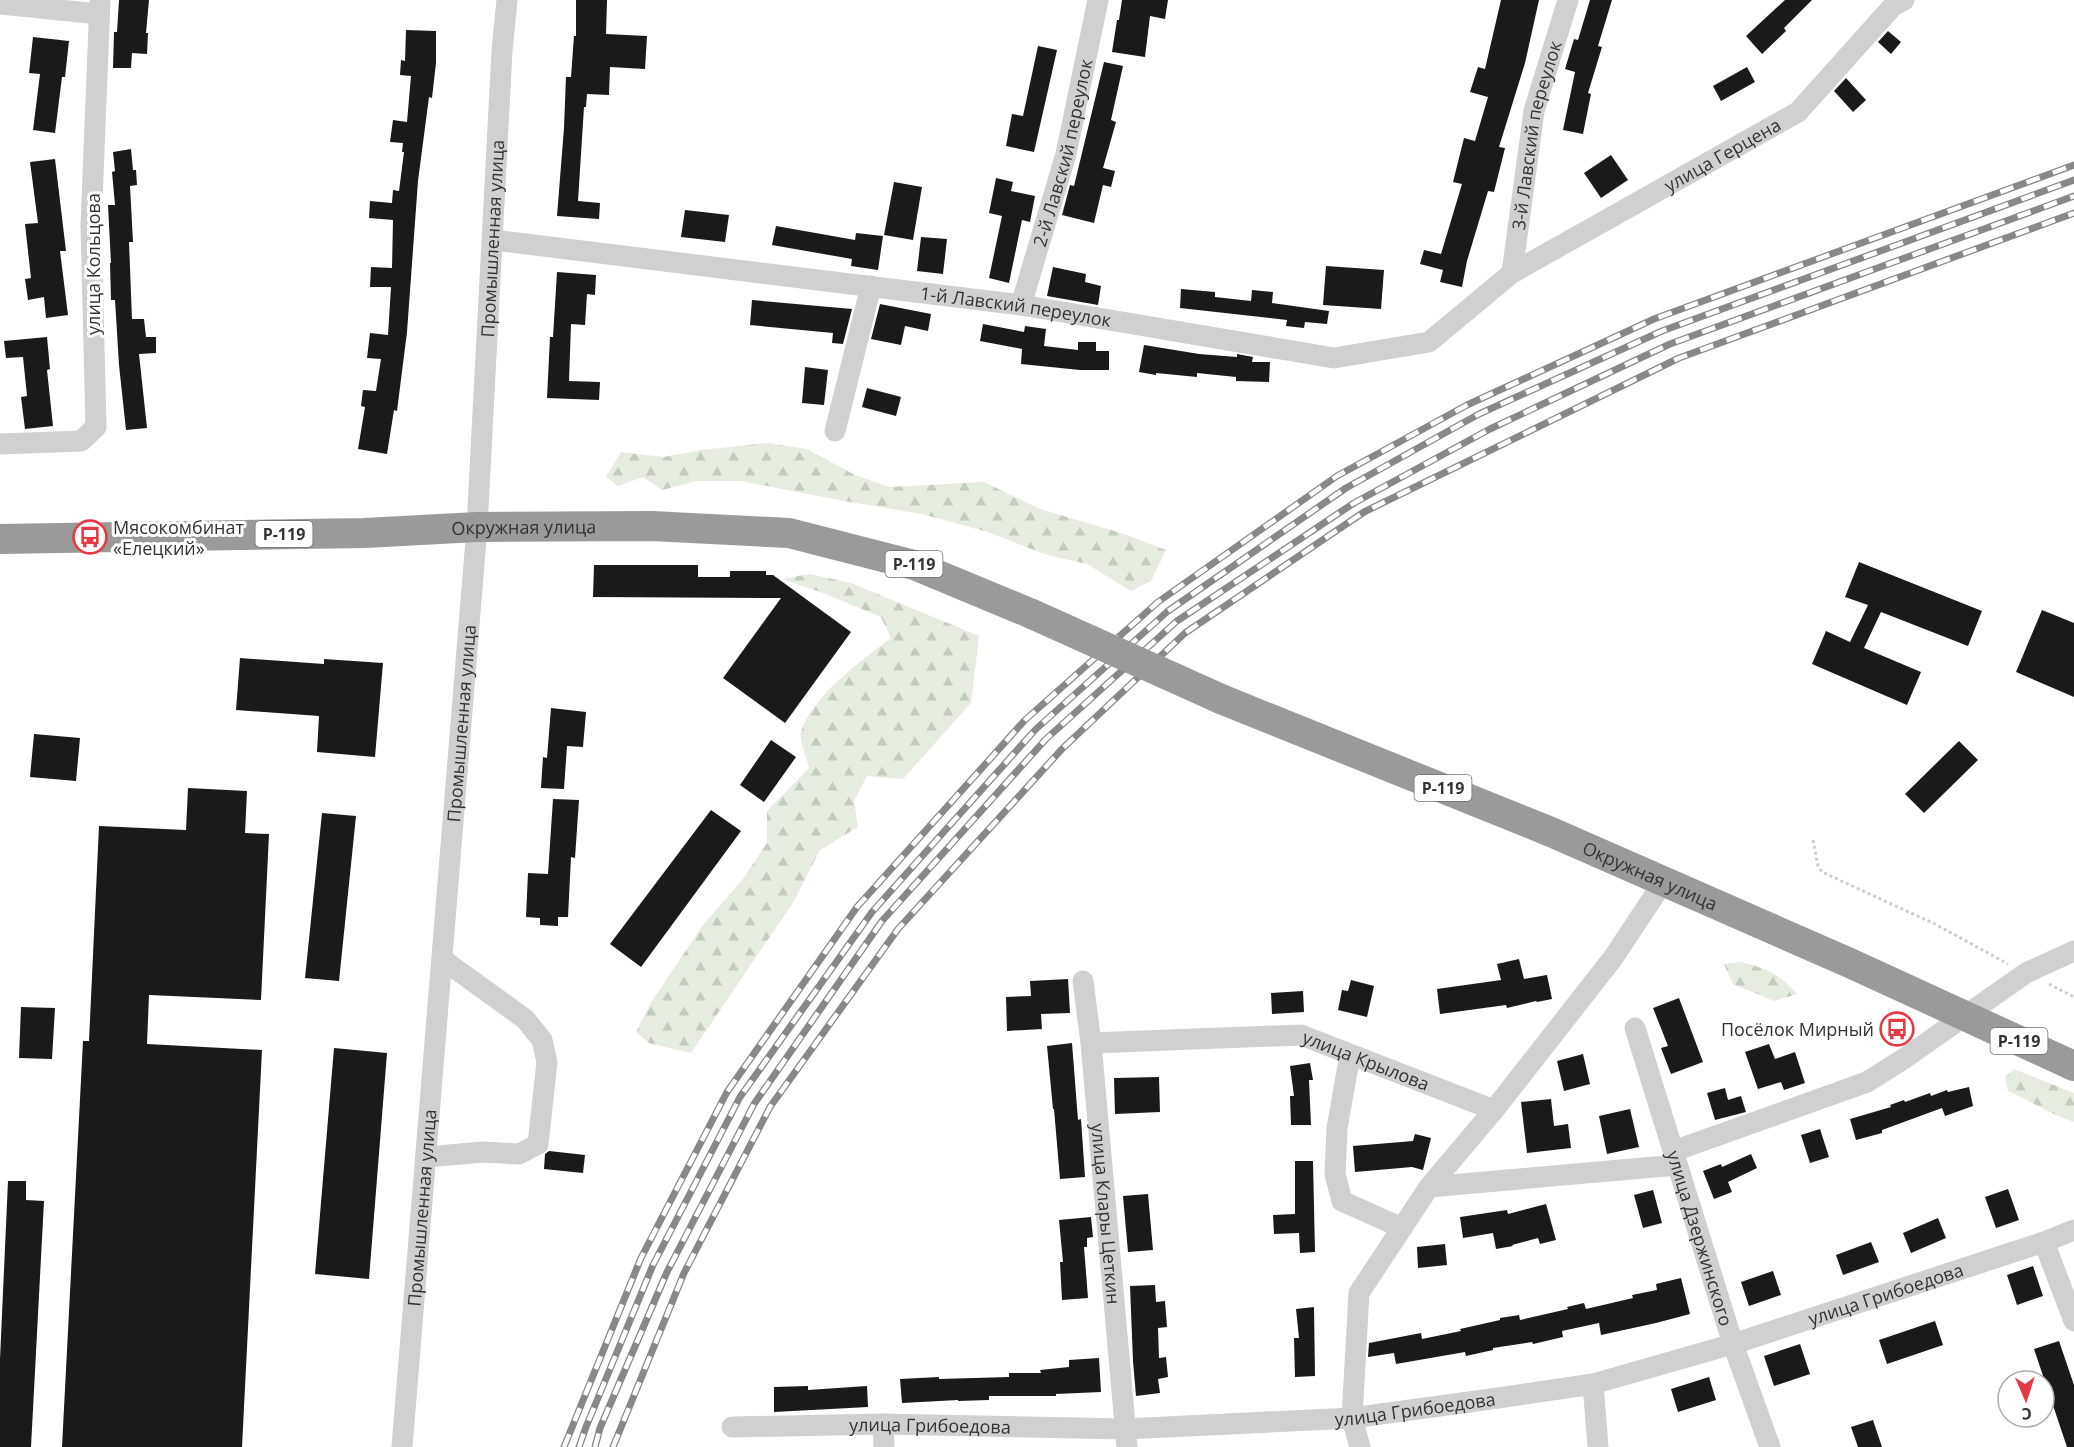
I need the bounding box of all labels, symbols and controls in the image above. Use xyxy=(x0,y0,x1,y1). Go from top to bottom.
street label: 3-й Лавский переулок xyxy=(1506,37,1567,231)
street label: 2-й Лавский переулок xyxy=(1027,56,1098,249)
street label: улица Герцена xyxy=(1660,112,1785,197)
street label: Промышленная улица xyxy=(475,139,509,338)
street label: улица Кольцова xyxy=(81,193,105,335)
street label: 1-й Лавский переулок xyxy=(919,281,1114,332)
street label: Окружная улица xyxy=(451,514,596,540)
place label: Мясокомбинат «Елецкий» xyxy=(113,515,244,560)
bus stop icon: Мясокомбинат «Елецкий» xyxy=(72,519,108,555)
road number: Р-119 xyxy=(256,521,312,547)
road number: Р-119 xyxy=(886,551,942,577)
street label: Промышленная улица xyxy=(441,624,481,823)
road number: Р-119 xyxy=(1414,775,1472,801)
street label: Окружная улица xyxy=(1579,835,1721,916)
bus stop icon: Посёлок Мирный xyxy=(1879,1011,1915,1047)
place label: Посёлок Мирный xyxy=(1721,1017,1874,1041)
street label: улица Крылова xyxy=(1299,1025,1433,1096)
road number: Р-119 xyxy=(1990,1028,2048,1054)
street label: Промышленная улица xyxy=(401,1108,442,1307)
street label: улица Клары Цеткин xyxy=(1086,1122,1126,1305)
street label: улица Дзержинского xyxy=(1662,1147,1739,1329)
street label: улица Грибоедова xyxy=(1805,1257,1966,1331)
north arrow xyxy=(1996,1369,2056,1429)
street label: улица Грибоедова xyxy=(1334,1386,1497,1431)
text: С xyxy=(2021,1403,2032,1425)
street label: улица Грибоедова xyxy=(849,1412,1011,1439)

